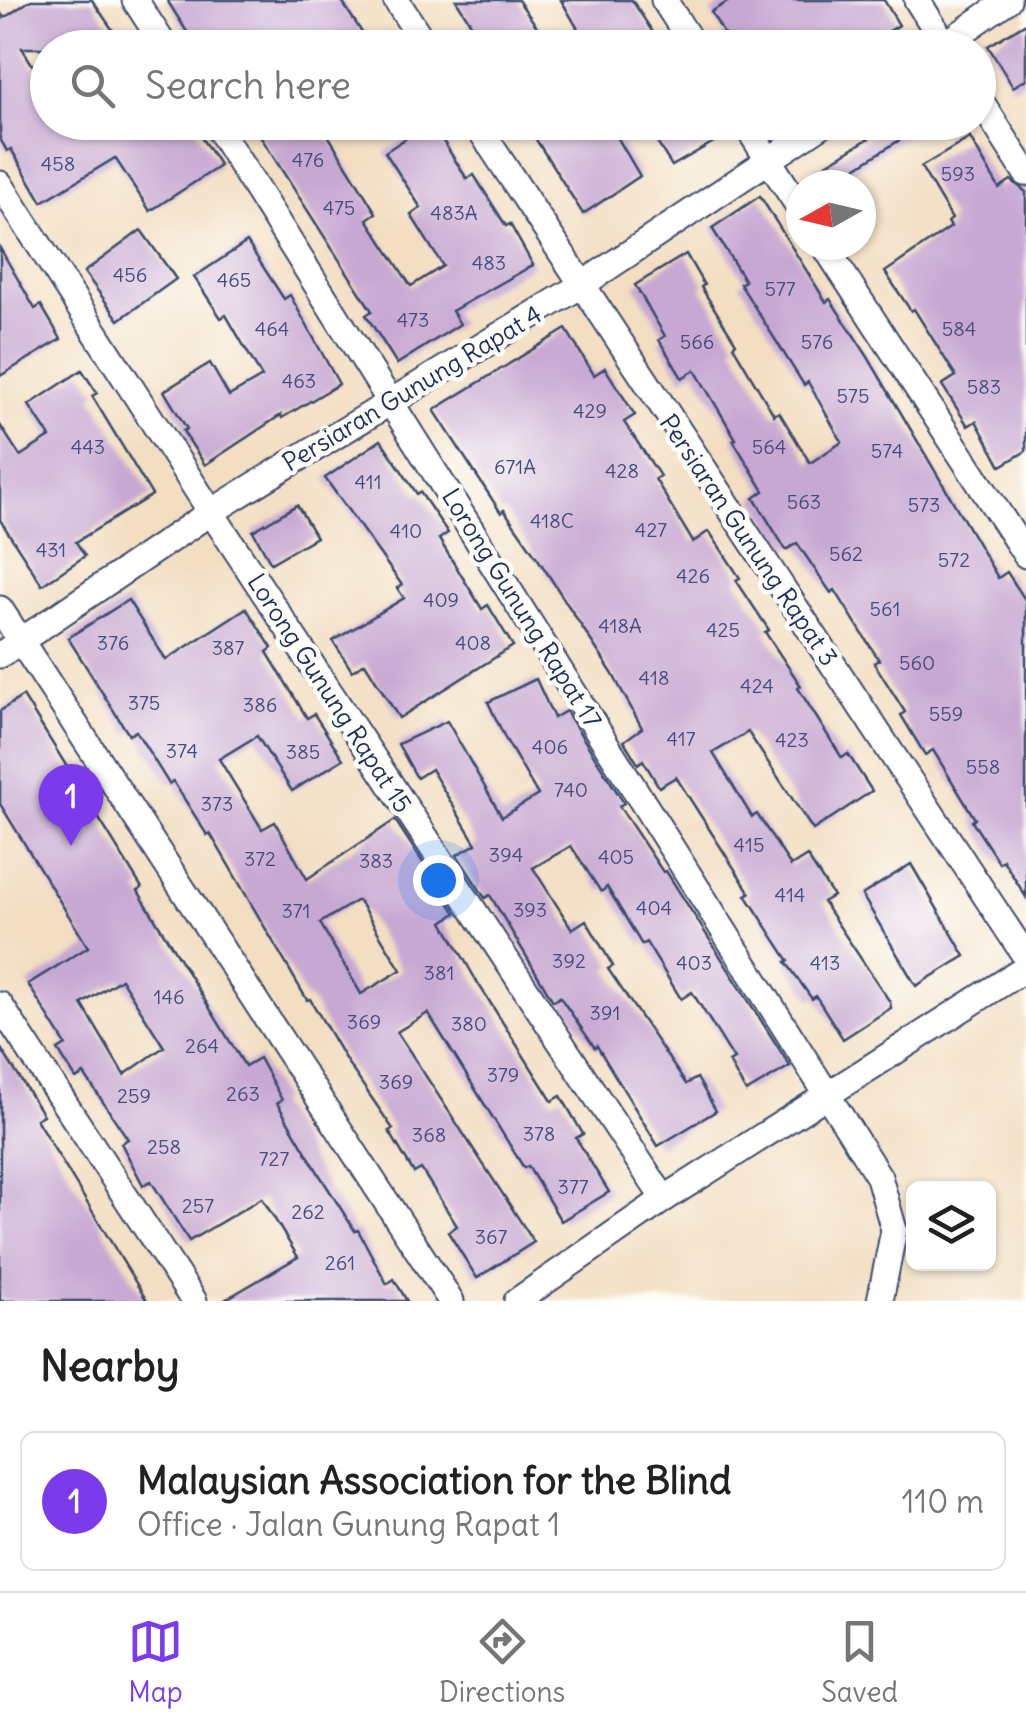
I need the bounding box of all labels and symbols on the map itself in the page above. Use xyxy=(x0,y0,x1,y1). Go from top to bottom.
house number: 476 xyxy=(292,147,324,172)
house number: 458 xyxy=(41,151,75,176)
house number: 593 xyxy=(941,161,975,186)
north arrow xyxy=(786,170,876,260)
house number: 475 xyxy=(323,195,355,220)
house number: 483A xyxy=(430,200,478,225)
house number: 483 xyxy=(472,250,506,275)
house number: 456 xyxy=(113,262,147,287)
house number: 465 xyxy=(217,267,251,292)
house number: 577 xyxy=(764,276,796,301)
street label: Persiaran Gunung Rapat 4 xyxy=(276,298,548,478)
house number: 473 xyxy=(397,307,429,332)
house number: 464 xyxy=(255,316,289,341)
house number: 584 xyxy=(942,316,976,341)
house number: 566 xyxy=(680,329,714,354)
house number: 576 xyxy=(801,329,833,354)
house number: 463 xyxy=(282,368,316,393)
house number: 583 xyxy=(967,374,1001,399)
house number: 575 xyxy=(837,383,869,408)
house number: 429 xyxy=(573,398,607,423)
street label: Persiaran Gunung Rapat 3 xyxy=(653,408,845,672)
house number: 443 xyxy=(71,434,105,459)
house number: 564 xyxy=(752,434,786,459)
house number: 574 xyxy=(871,438,903,463)
house number: 671A xyxy=(494,454,536,479)
house number: 428 xyxy=(605,458,639,483)
house number: 411 xyxy=(354,469,382,494)
street label: Lorong Gunung Rapat 17 xyxy=(435,482,609,734)
house number: 563 xyxy=(787,489,821,514)
house number: 573 xyxy=(908,492,940,517)
house number: 418C xyxy=(530,508,574,533)
house number: 427 xyxy=(635,517,667,542)
house number: 410 xyxy=(390,518,422,543)
house number: 431 xyxy=(36,537,66,562)
house number: 562 xyxy=(829,541,863,566)
house number: 572 xyxy=(938,547,970,572)
house number: 426 xyxy=(676,563,710,588)
street label: Lorong Gunung Rapat 15 xyxy=(241,567,419,819)
house number: 409 xyxy=(423,587,459,612)
house number: 561 xyxy=(870,596,900,621)
house number: 418A xyxy=(598,613,642,638)
house number: 425 xyxy=(706,617,740,642)
house number: 376 xyxy=(97,630,129,655)
house number: 408 xyxy=(455,630,491,655)
house number: 387 xyxy=(212,635,245,660)
house number: 560 xyxy=(899,650,935,675)
house number: 418 xyxy=(639,665,669,690)
house number: 424 xyxy=(740,673,774,698)
house number: 375 xyxy=(128,690,160,715)
house number: 386 xyxy=(243,692,277,717)
house number: 559 xyxy=(929,701,963,726)
house number: 417 xyxy=(666,726,696,751)
house number: 423 xyxy=(775,727,809,752)
house number: 406 xyxy=(532,734,568,759)
house number: 374 xyxy=(166,738,198,763)
house number: 385 xyxy=(286,739,320,764)
house number: 558 xyxy=(966,754,1000,779)
pin: 1 xyxy=(38,764,104,846)
house number: 740 xyxy=(554,777,588,802)
house number: 373 xyxy=(201,791,233,816)
house number: 415 xyxy=(734,832,764,857)
house number: 394 xyxy=(489,842,523,867)
house number: 405 xyxy=(598,844,634,869)
house number: 372 xyxy=(244,846,276,871)
house number: 383 xyxy=(359,848,393,873)
your location xyxy=(413,855,464,906)
house number: 414 xyxy=(775,882,805,907)
house number: 404 xyxy=(636,895,672,920)
house number: 393 xyxy=(513,897,547,922)
house number: 371 xyxy=(281,898,311,923)
house number: 392 xyxy=(552,948,586,973)
house number: 403 xyxy=(676,950,712,975)
house number: 413 xyxy=(810,950,840,975)
house number: 381 xyxy=(424,960,454,985)
house number: 146 xyxy=(153,984,185,1009)
house number: 391 xyxy=(590,1000,620,1025)
house number: 369 xyxy=(347,1009,381,1034)
house number: 380 xyxy=(451,1011,487,1036)
house number: 264 xyxy=(185,1033,219,1058)
house number: 379 xyxy=(487,1062,519,1087)
house number: 369 xyxy=(379,1069,413,1094)
house number: 263 xyxy=(226,1081,260,1106)
house number: 259 xyxy=(117,1083,151,1108)
house number: 378 xyxy=(523,1121,555,1146)
house number: 368 xyxy=(412,1122,446,1147)
house number: 258 xyxy=(147,1134,181,1159)
house number: 727 xyxy=(259,1146,289,1171)
house number: 377 xyxy=(558,1174,589,1199)
house number: 257 xyxy=(182,1193,214,1218)
house number: 262 xyxy=(291,1199,325,1224)
house number: 367 xyxy=(475,1224,508,1249)
house number: 261 xyxy=(325,1250,355,1275)

